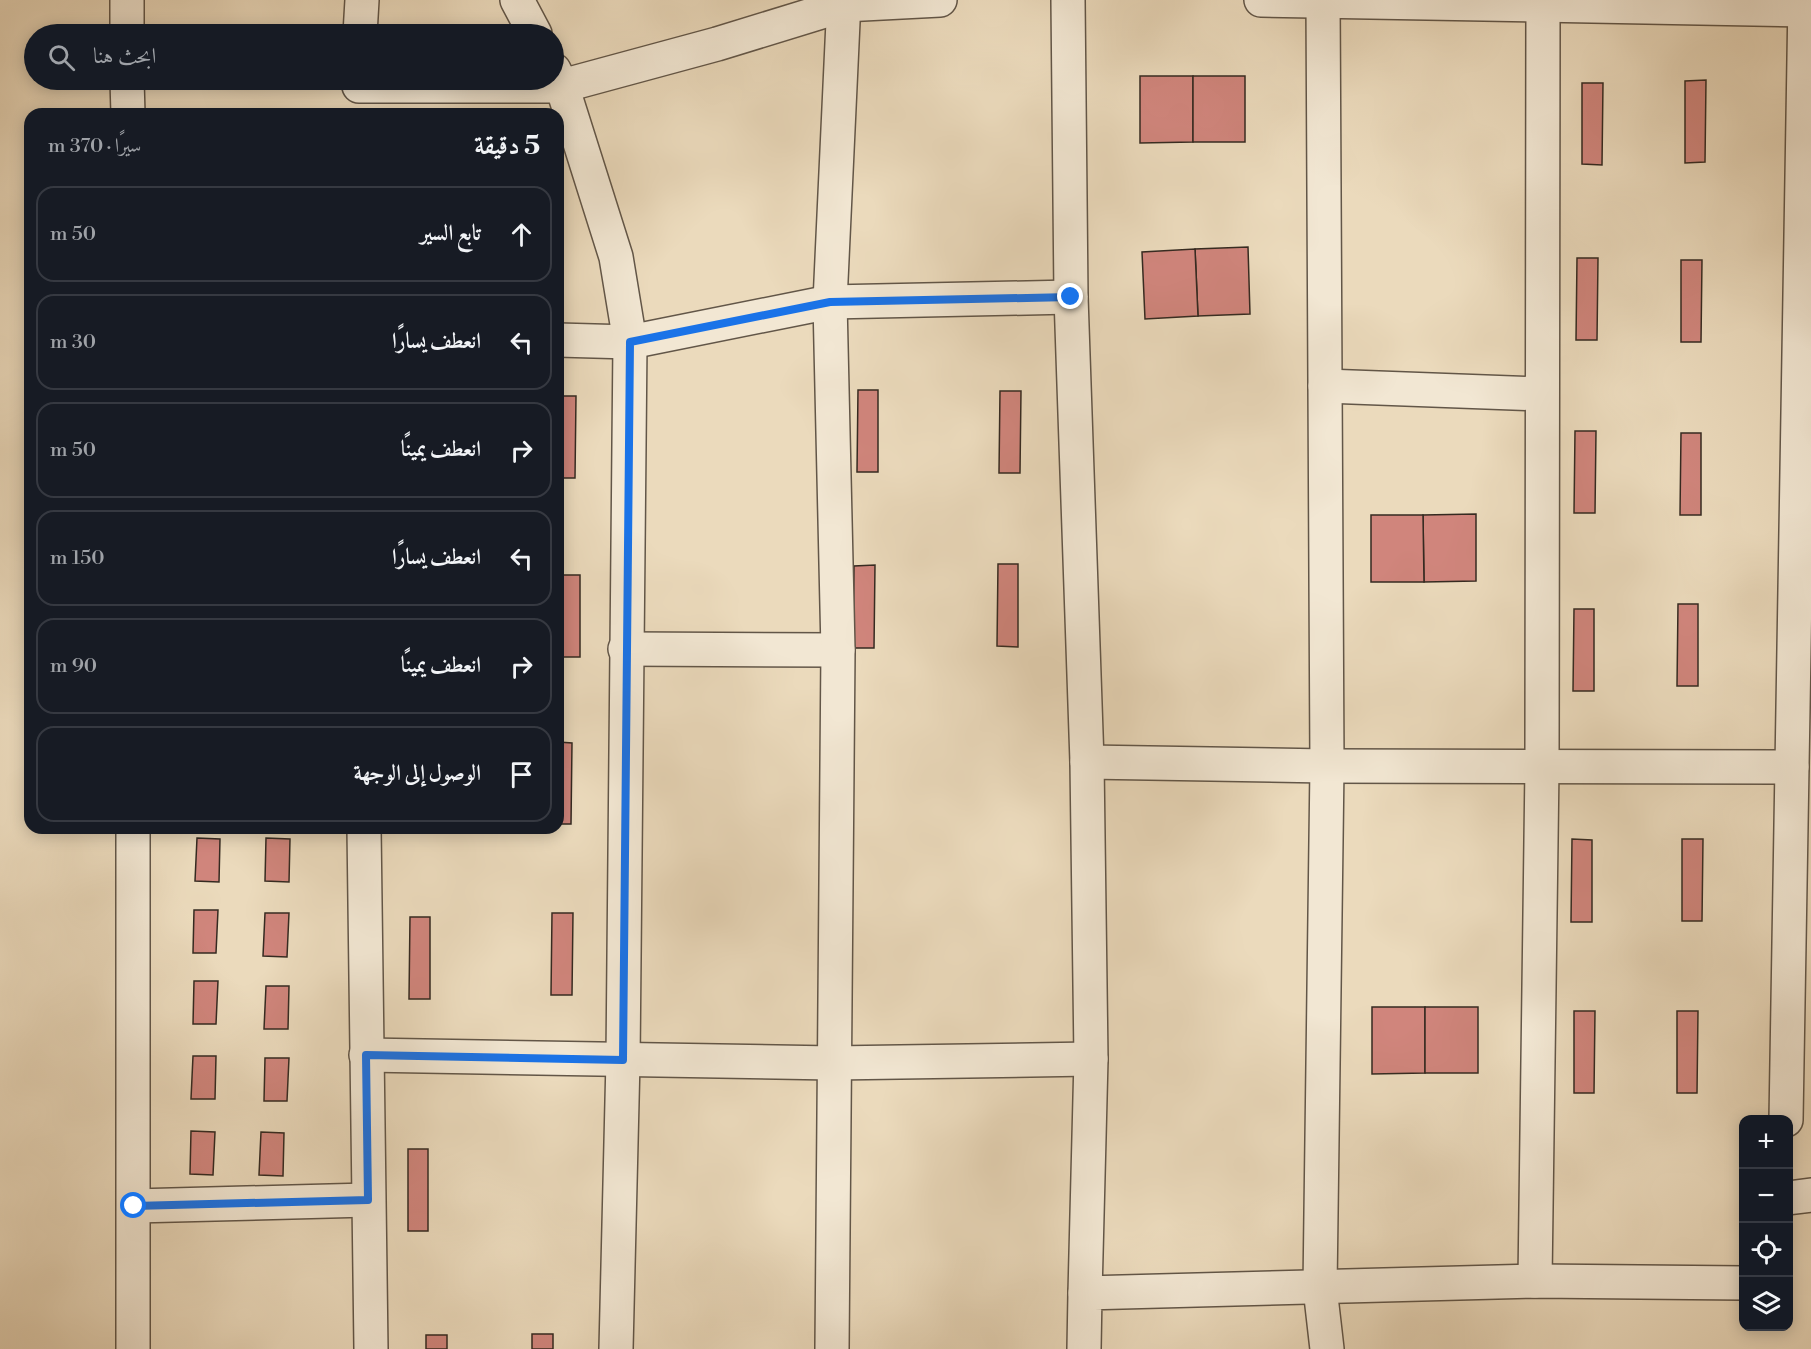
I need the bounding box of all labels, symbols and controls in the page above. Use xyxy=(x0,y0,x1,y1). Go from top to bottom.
search box xyxy=(24,24,564,90)
icon: search xyxy=(45,41,78,74)
text: ابحث هنا xyxy=(93,43,156,70)
text: 5 دقيقة xyxy=(474,130,540,162)
text: سيرًا · 370 m xyxy=(48,134,141,159)
icon: ahead xyxy=(505,218,538,251)
text: تابع السير xyxy=(420,220,481,247)
text: 50 m xyxy=(50,222,96,247)
route end xyxy=(1057,283,1083,309)
icon: left xyxy=(505,326,538,359)
text: انعطف يسارًا xyxy=(392,328,481,355)
text: 30 m xyxy=(50,330,96,355)
icon: right xyxy=(505,434,538,467)
text: انعطف يمينًا xyxy=(401,436,481,463)
text: 50 m xyxy=(50,438,96,463)
icon: left xyxy=(505,542,538,575)
text: انعطف يسارًا xyxy=(392,544,481,571)
text: 150 m xyxy=(50,546,105,571)
icon: right xyxy=(505,650,538,683)
text: انعطف يمينًا xyxy=(401,652,481,679)
text: 90 m xyxy=(50,654,97,679)
icon: arrive xyxy=(505,758,538,791)
text: الوصول إلى الوجهة xyxy=(353,760,481,787)
map controls xyxy=(1739,1115,1793,1331)
button: + xyxy=(1739,1115,1793,1169)
button: − xyxy=(1739,1169,1793,1223)
route start xyxy=(120,1192,146,1218)
button: locate xyxy=(1739,1223,1793,1277)
button: layers xyxy=(1739,1277,1793,1331)

